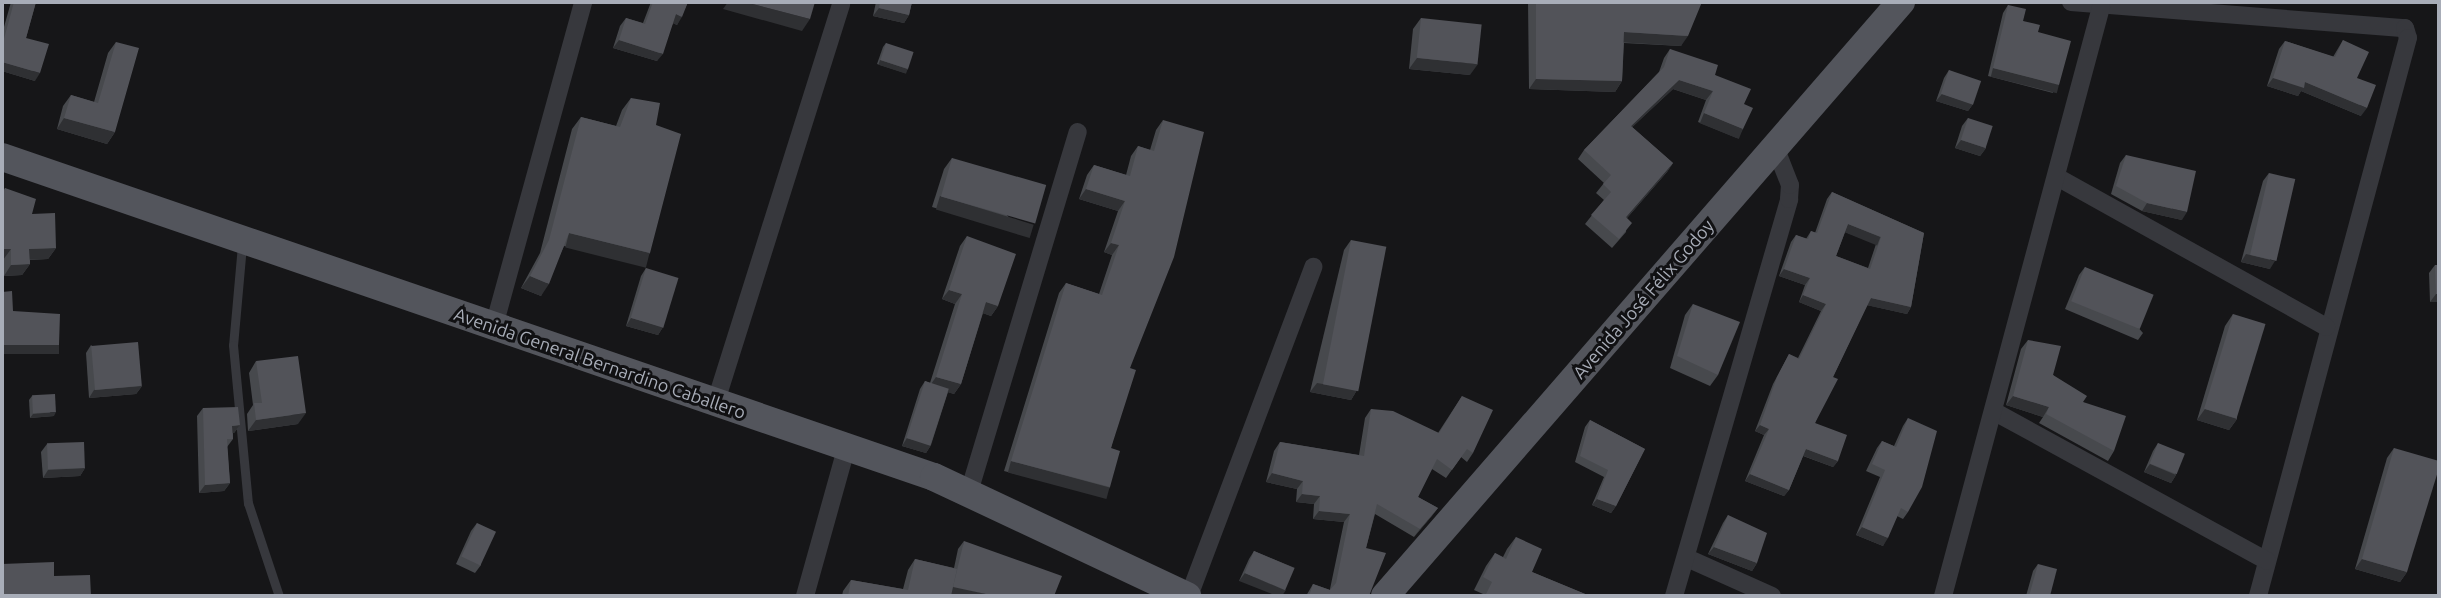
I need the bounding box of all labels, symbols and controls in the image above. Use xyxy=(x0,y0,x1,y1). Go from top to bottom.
street label: Avenida José Félix Godoy xyxy=(1568,215,1718,383)
street label: Avenida General Bernardino Caballero xyxy=(451,303,749,423)

